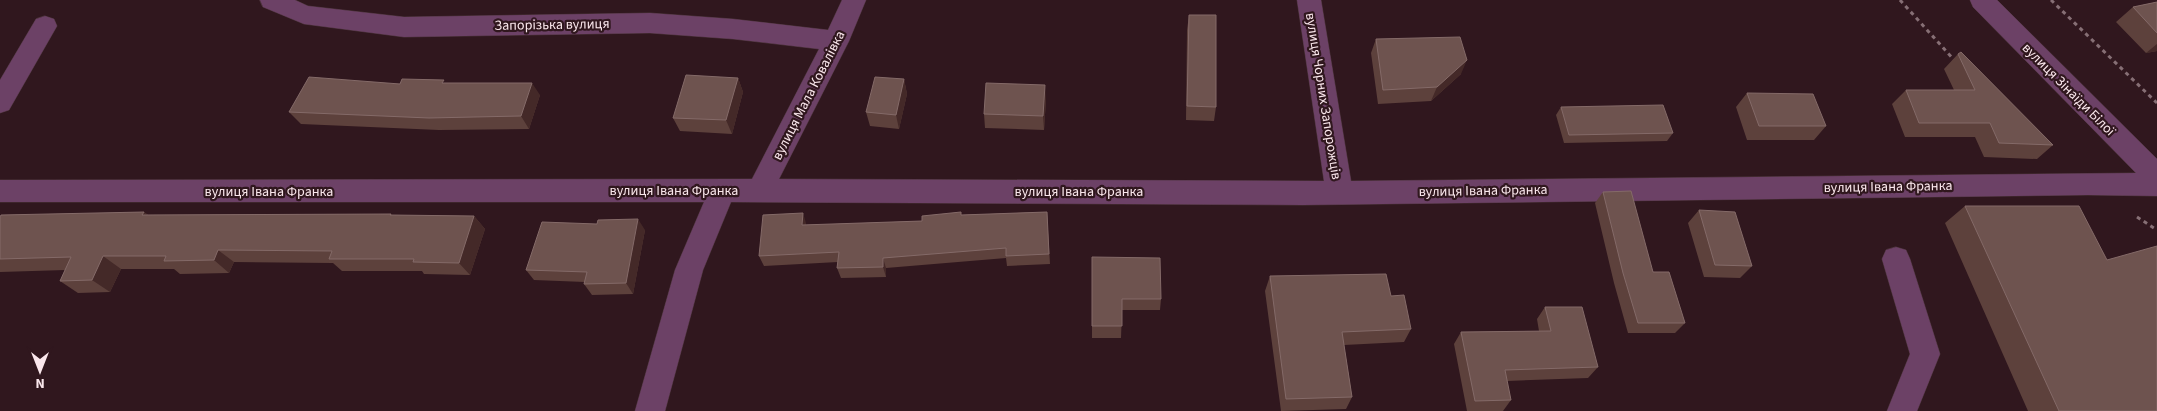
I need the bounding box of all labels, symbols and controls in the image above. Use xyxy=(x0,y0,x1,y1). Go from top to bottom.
street label: вулиця Чорних Запорожців xyxy=(1300,11,1346,181)
street label: Запорізька вулиця xyxy=(494,14,610,36)
street label: вулиця Мала Ковалівка xyxy=(768,27,850,164)
street label: вулиця Зінаїди Білої xyxy=(2017,39,2120,141)
street label: вулиця Івана Франка xyxy=(1823,176,1953,198)
street label: вулиця Івана Франка xyxy=(1418,180,1548,202)
street label: вулиця Івана Франка xyxy=(610,181,738,201)
street label: вулиця Івана Франка xyxy=(205,182,333,202)
street label: вулиця Івана Франка xyxy=(1015,182,1143,202)
north arrow xyxy=(15,346,65,396)
text: N xyxy=(35,373,45,393)

